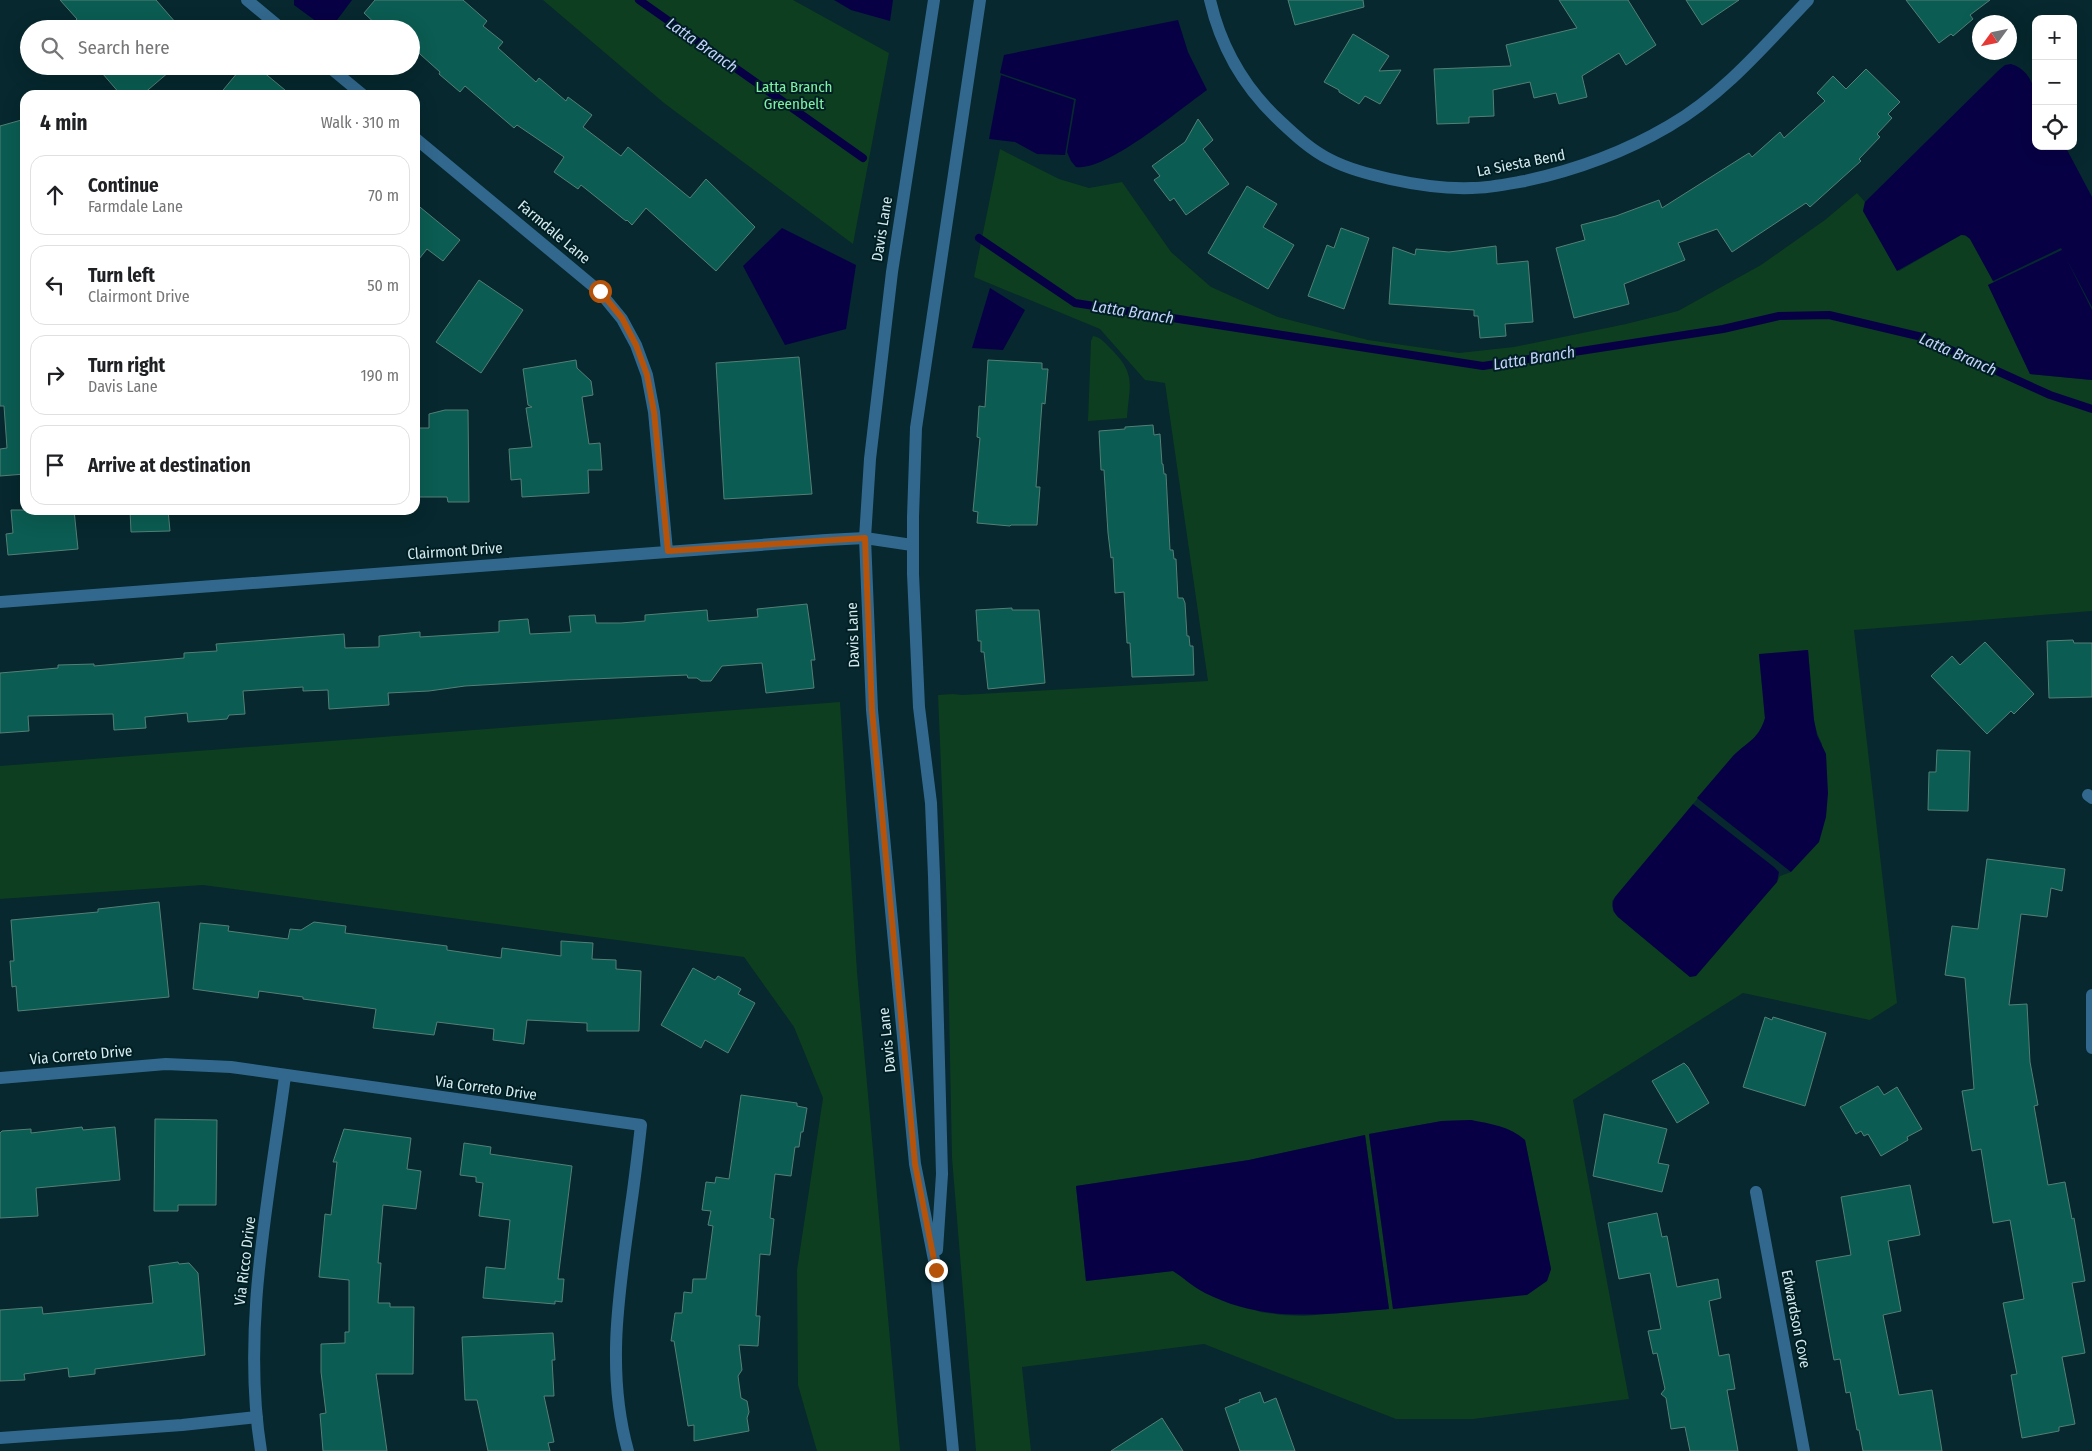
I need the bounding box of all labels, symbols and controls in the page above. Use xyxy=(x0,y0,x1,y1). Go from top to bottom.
water label: Latta Branch xyxy=(663,13,741,77)
north arrow xyxy=(1972,15,2017,60)
map controls xyxy=(2032,15,2077,150)
button: + xyxy=(2032,15,2077,60)
search box xyxy=(20,20,420,75)
icon: search xyxy=(38,34,66,62)
text: Search here xyxy=(78,36,170,59)
button: − xyxy=(2032,60,2077,105)
park label: Latta Branch Greenbelt xyxy=(755,78,833,113)
button: locate xyxy=(2032,105,2077,150)
text: 4 min xyxy=(40,110,88,136)
text: Walk · 310 m xyxy=(321,113,400,132)
street label: La Siesta Bend xyxy=(1475,146,1567,180)
text: Continue xyxy=(88,174,159,197)
icon: ahead xyxy=(41,181,69,209)
text: 70 m xyxy=(368,186,399,205)
street label: Davis Lane xyxy=(868,195,896,263)
street label: Farmdale Lane xyxy=(514,196,594,268)
text: Farmdale Lane xyxy=(88,197,183,216)
text: Turn left xyxy=(88,264,155,287)
icon: left xyxy=(41,271,69,299)
text: 50 m xyxy=(367,276,399,295)
route start xyxy=(589,280,612,303)
text: Clairmont Drive xyxy=(88,287,190,306)
water label: Latta Branch xyxy=(1091,296,1175,328)
water label: Latta Branch xyxy=(1916,328,2000,380)
water label: Latta Branch xyxy=(1492,342,1576,374)
text: Turn right xyxy=(88,354,165,377)
icon: right xyxy=(41,361,69,389)
text: 190 m xyxy=(361,366,399,385)
text: Davis Lane xyxy=(88,377,158,396)
icon: arrive xyxy=(41,451,69,479)
text: Arrive at destination xyxy=(88,454,251,477)
street label: Clairmont Drive xyxy=(407,539,503,563)
street label: Davis Lane xyxy=(843,602,863,668)
street label: Davis Lane xyxy=(875,1007,899,1073)
street label: Via Correto Drive xyxy=(29,1042,133,1068)
street label: Via Correto Drive xyxy=(434,1072,538,1104)
street label: Via Ricco Drive xyxy=(231,1215,259,1307)
route end xyxy=(925,1259,948,1282)
street label: Edwardson Cove xyxy=(1778,1268,1814,1370)

